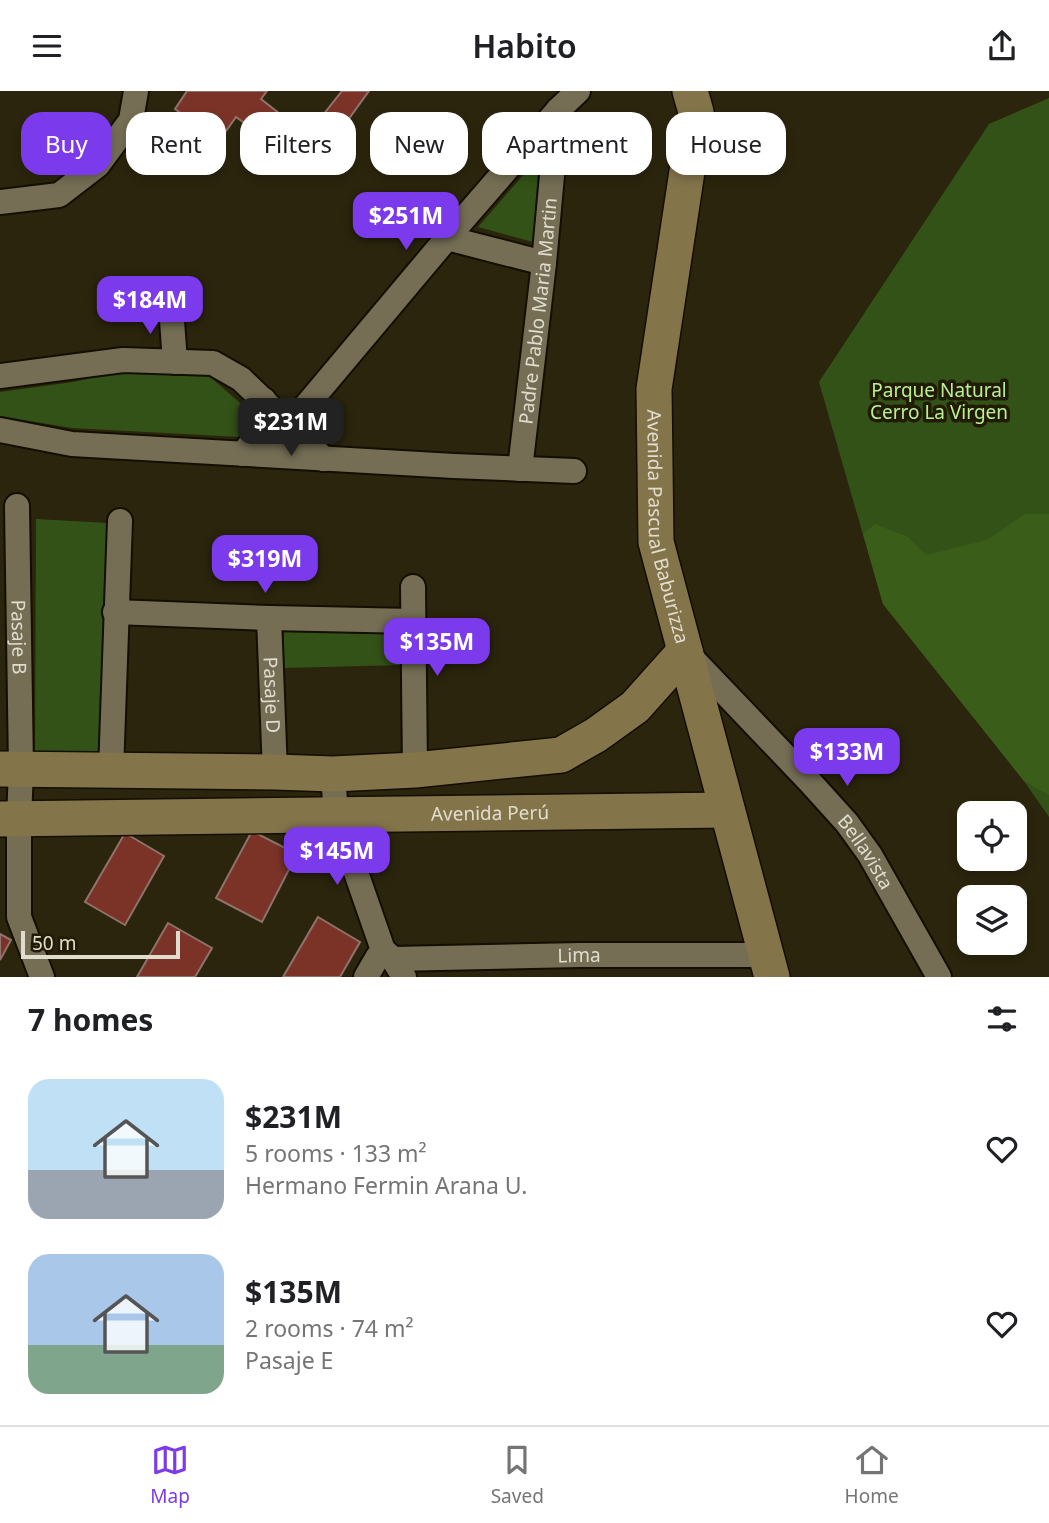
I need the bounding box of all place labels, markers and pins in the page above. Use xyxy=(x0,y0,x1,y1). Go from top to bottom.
pin: $251M xyxy=(357,193,455,252)
pin: $184M xyxy=(101,277,199,336)
pin: $231M xyxy=(242,399,340,458)
pin: $319M xyxy=(216,535,314,595)
pin: $135M xyxy=(388,619,486,678)
pin: $133M xyxy=(798,729,896,788)
pin: $145M xyxy=(288,827,386,887)

